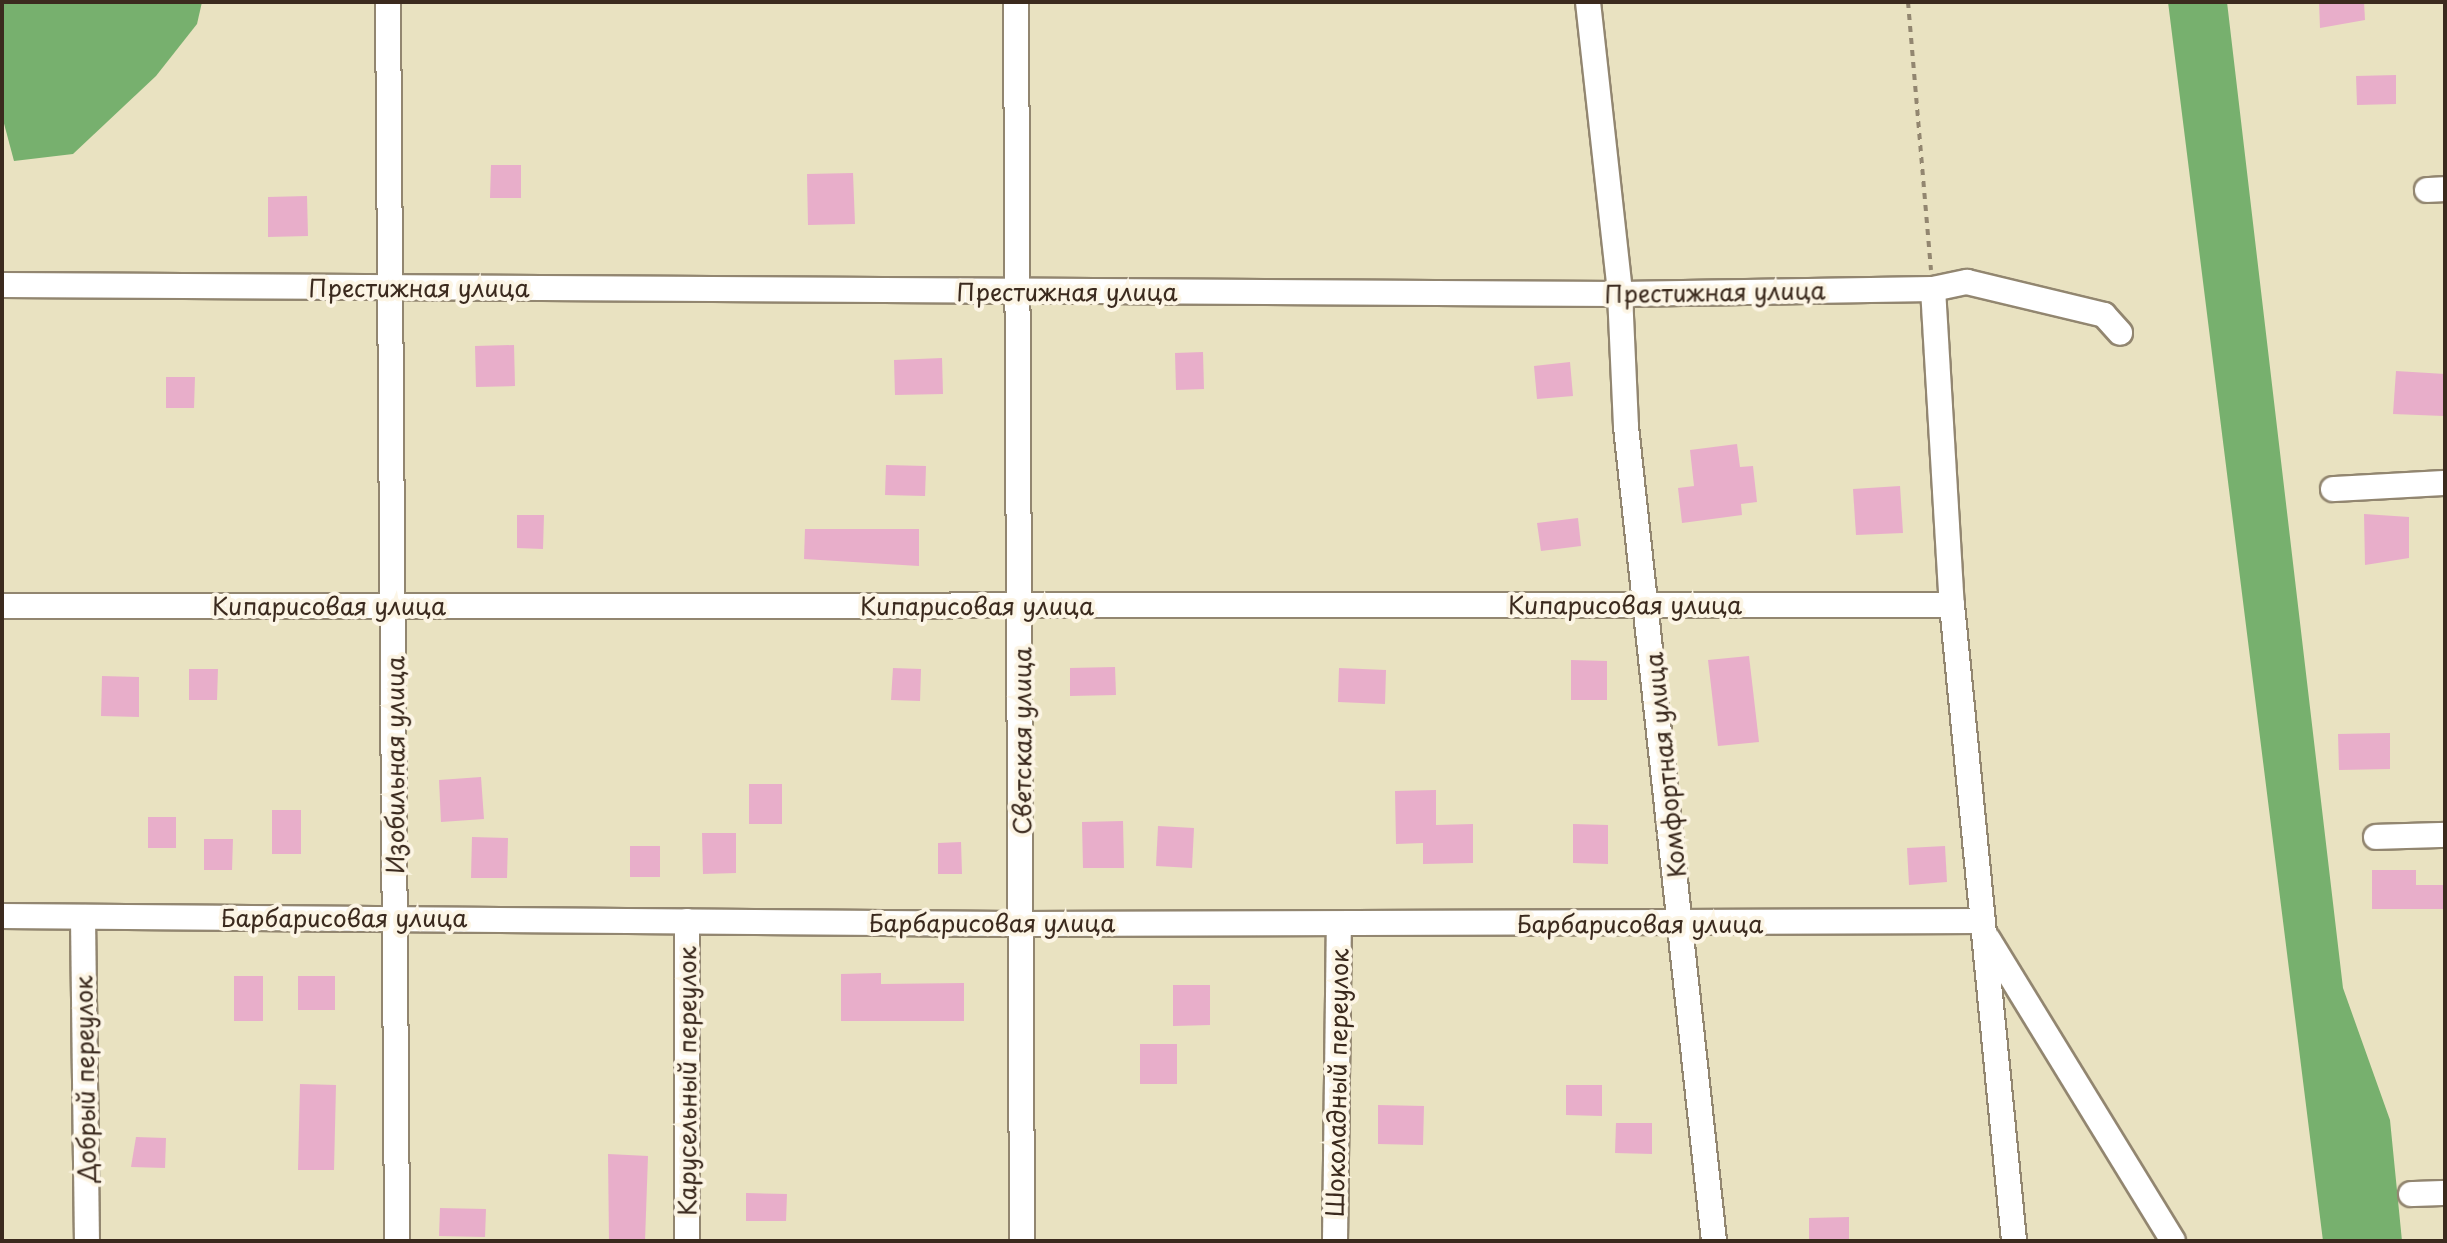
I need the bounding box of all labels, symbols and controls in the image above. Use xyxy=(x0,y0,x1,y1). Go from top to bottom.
street label: Престижная улица xyxy=(308,274,530,302)
street label: Престижная улица xyxy=(1603,276,1827,308)
street label: Престижная улица xyxy=(956,278,1178,306)
street label: Кипарисовая улица xyxy=(1508,591,1742,619)
street label: Кипарисовая улица xyxy=(212,592,446,620)
street label: Кипарисовая улица xyxy=(860,592,1094,620)
street label: Светская улица xyxy=(1008,646,1036,836)
street label: Комфортная улица xyxy=(1639,650,1691,880)
street label: Изобильная улица xyxy=(381,655,409,875)
street label: Барбарисовая улица xyxy=(220,904,468,932)
street label: Барбарисовая улица xyxy=(868,909,1116,937)
street label: Барбарисовая улица xyxy=(1516,910,1764,938)
street label: Карусельный переулок xyxy=(673,946,701,1216)
street label: Шоколадный переулок xyxy=(1320,948,1354,1218)
street label: Добрый переулок xyxy=(69,976,101,1182)

